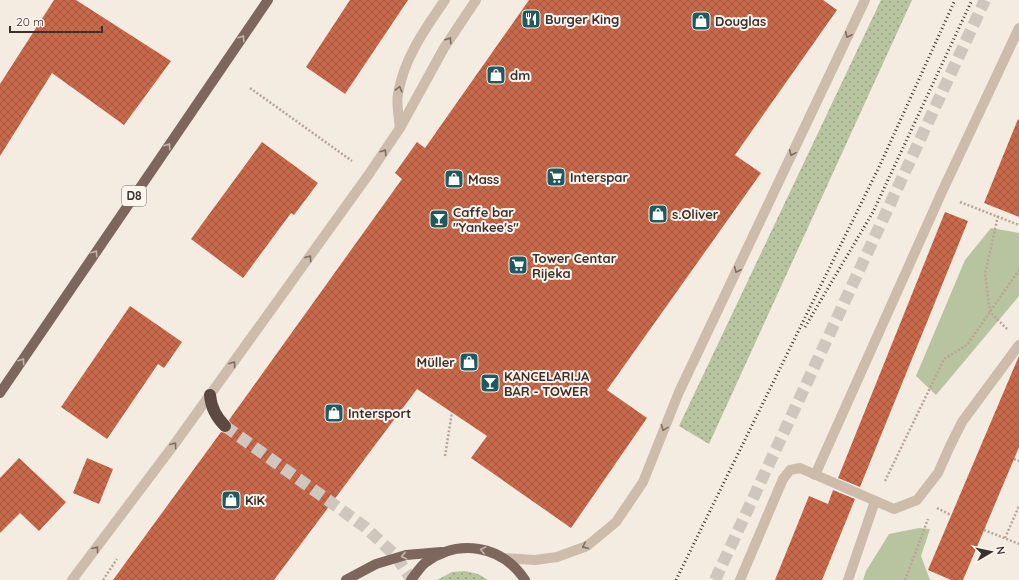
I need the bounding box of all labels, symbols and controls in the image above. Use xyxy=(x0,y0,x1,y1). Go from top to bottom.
scale bar xyxy=(10,8,102,34)
restaurant icon: Burger King xyxy=(520,8,542,30)
shop icon: Douglas xyxy=(690,10,712,32)
place label: Burger King xyxy=(545,11,619,27)
place label: Douglas xyxy=(715,13,766,29)
text: 20 m xyxy=(16,14,44,29)
one-way arrow xyxy=(845,31,853,39)
one-way arrow xyxy=(237,36,244,43)
one-way arrow xyxy=(445,37,452,44)
shop icon: dm xyxy=(485,64,507,86)
place label: dm xyxy=(510,67,530,83)
one-way arrow xyxy=(395,86,403,92)
one-way arrow xyxy=(164,143,171,150)
one-way arrow xyxy=(789,148,797,156)
one-way arrow xyxy=(379,149,387,156)
supermarket icon: Interspar xyxy=(545,166,567,188)
shop icon: Mass xyxy=(443,168,465,190)
place label: Interspar xyxy=(570,169,628,185)
place label: Mass xyxy=(468,171,499,187)
road number: D8 xyxy=(122,186,146,206)
shop icon: s.Oliver xyxy=(647,203,669,225)
place label: Caffe bar "Yankee's" xyxy=(453,204,519,235)
place label: s.Oliver xyxy=(672,206,719,222)
bar icon: Caffe bar "Yankee's" xyxy=(428,208,450,230)
one-way arrow xyxy=(90,250,98,257)
place label: Tower Centar Rijeka xyxy=(532,250,617,281)
supermarket icon: Tower Centar Rijeka xyxy=(507,254,529,276)
one-way arrow xyxy=(304,256,311,263)
one-way arrow xyxy=(734,266,742,273)
shop icon: Müller xyxy=(458,351,480,373)
place label: Müller xyxy=(417,354,455,370)
one-way arrow xyxy=(17,358,24,365)
one-way arrow xyxy=(228,361,235,368)
place label: KANCELARIJA BAR - TOWER xyxy=(504,368,590,399)
bar icon: KANCELARIJA BAR - TOWER xyxy=(479,372,501,394)
shop icon: Intersport xyxy=(323,402,345,424)
place label: Intersport xyxy=(348,405,411,421)
one-way arrow xyxy=(661,424,669,431)
one-way arrow xyxy=(169,443,176,450)
shop icon: KiK xyxy=(220,489,242,511)
place label: KiK xyxy=(245,492,266,508)
north arrow xyxy=(971,532,1011,572)
one-way arrow xyxy=(582,541,589,549)
text: N xyxy=(993,545,1008,556)
one-way arrow xyxy=(480,546,487,554)
one-way arrow xyxy=(91,547,98,554)
one-way arrow xyxy=(401,552,407,560)

